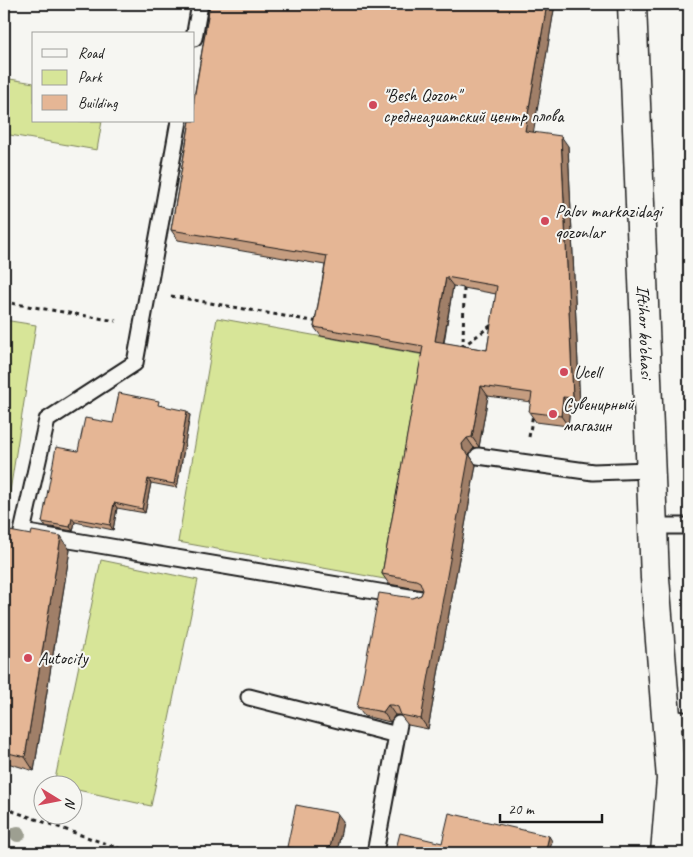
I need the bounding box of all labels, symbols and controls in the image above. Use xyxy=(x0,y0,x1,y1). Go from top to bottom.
legend xyxy=(32,32,195,122)
text: Road xyxy=(78,44,105,63)
text: Park xyxy=(78,68,103,87)
place label: "Besh Qozon" среднеазиатский центр плова xyxy=(383,84,565,128)
text: Building xyxy=(78,94,118,113)
marker: "Besh Qozon" среднеазиатский центр плова xyxy=(367,99,379,111)
place label: Palov markazidagi qozonlar xyxy=(555,200,664,243)
marker: Palov markazidagi qozonlar xyxy=(539,215,551,227)
street label: Iftihor ko'chasi xyxy=(632,285,658,382)
place label: Ucell xyxy=(574,361,604,383)
marker: Ucell xyxy=(558,366,570,378)
place label: Сувенирный магазин xyxy=(563,393,635,436)
marker: Сувенирный магазин xyxy=(547,408,559,420)
place label: Autocity xyxy=(38,647,89,669)
marker: Autocity xyxy=(22,652,34,664)
north arrow xyxy=(32,774,82,824)
scale bar xyxy=(500,792,603,824)
text: N xyxy=(61,796,79,810)
text: 20 m xyxy=(508,800,535,819)

